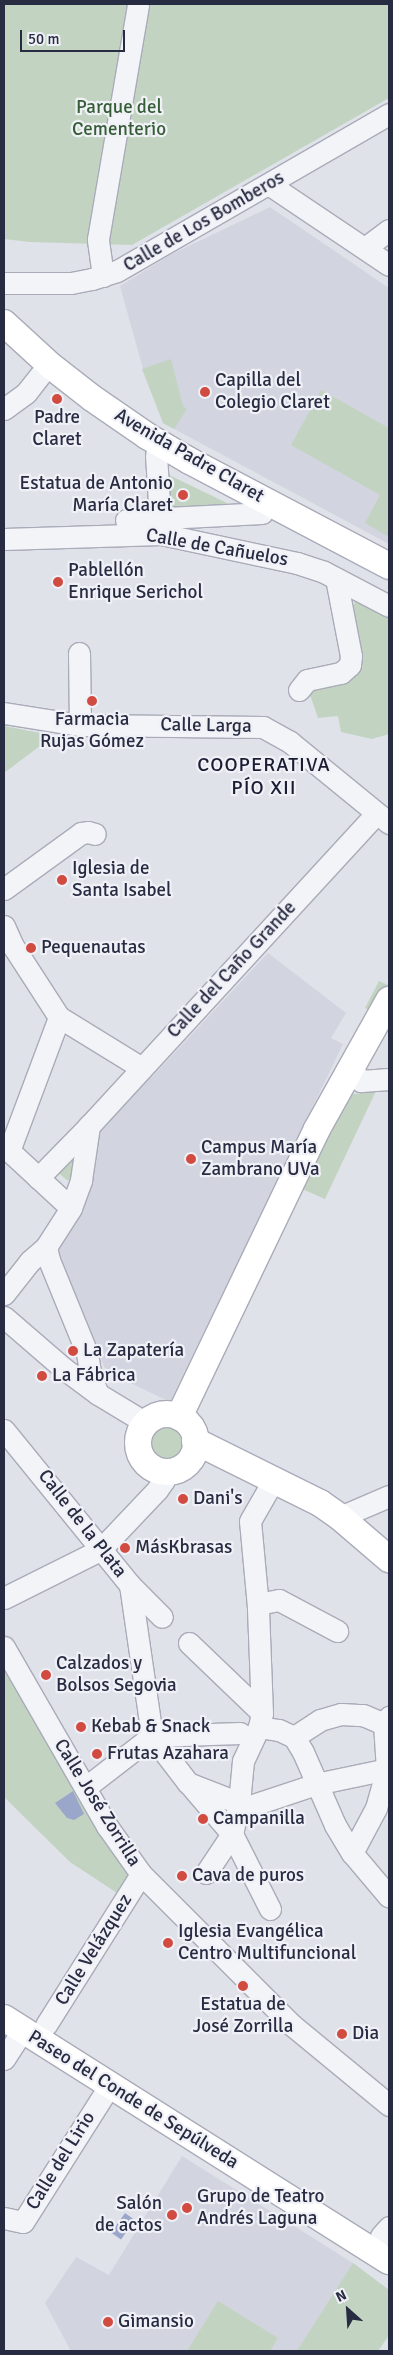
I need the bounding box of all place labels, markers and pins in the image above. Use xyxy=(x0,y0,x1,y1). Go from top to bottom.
place label: Capilla del Colegio Claret xyxy=(215,370,330,414)
marker: Capilla del Colegio Claret xyxy=(199,386,211,398)
marker: Padre Claret xyxy=(51,393,63,405)
place label: Padre Claret xyxy=(32,407,82,451)
place label: Estatua de Antonio María Claret xyxy=(20,473,173,517)
marker: Estatua de Antonio María Claret xyxy=(177,489,189,501)
place label: Pablellón Enrique Serichol xyxy=(68,560,203,604)
marker: Pablellón Enrique Serichol xyxy=(52,576,64,588)
marker: Farmacia Rujas Gómez xyxy=(86,695,98,707)
place label: Farmacia Rujas Gómez xyxy=(40,709,144,753)
place label: Iglesia de Santa Isabel xyxy=(72,858,172,902)
marker: Iglesia de Santa Isabel xyxy=(56,874,68,886)
place label: Pequenautas xyxy=(41,937,146,959)
marker: Pequenautas xyxy=(25,942,37,954)
place label: Campus María Zambrano UVa xyxy=(201,1137,320,1181)
marker: Campus María Zambrano UVa xyxy=(185,1153,197,1165)
place label: La Zapatería xyxy=(83,1340,184,1362)
marker: La Zapatería xyxy=(67,1345,79,1357)
place label: La Fábrica xyxy=(52,1365,136,1387)
marker: La Fábrica xyxy=(36,1370,48,1382)
place label: Dani's xyxy=(193,1488,242,1510)
marker: Dani's xyxy=(177,1493,189,1505)
place label: MásKbrasas xyxy=(135,1537,232,1559)
marker: MásKbrasas xyxy=(119,1542,131,1554)
place label: Calzados y Bolsos Segovia xyxy=(56,1653,177,1697)
marker: Calzados y Bolsos Segovia xyxy=(40,1669,52,1681)
place label: Kebab & Snack xyxy=(91,1716,210,1738)
marker: Kebab & Snack xyxy=(75,1721,87,1733)
place label: Frutas Azahara xyxy=(107,1743,229,1765)
marker: Frutas Azahara xyxy=(91,1748,103,1760)
place label: Campanilla xyxy=(213,1808,305,1830)
marker: Campanilla xyxy=(197,1813,209,1825)
place label: Cava de puros xyxy=(192,1865,304,1887)
marker: Cava de puros xyxy=(176,1870,188,1882)
place label: Iglesia Evangélica Centro Multifuncional xyxy=(178,1921,356,1965)
marker: Iglesia Evangélica Centro Multifuncional xyxy=(162,1937,174,1949)
marker: Estatua de José Zorrilla xyxy=(237,1980,249,1992)
place label: Estatua de José Zorrilla xyxy=(193,1994,293,2038)
place label: Dia xyxy=(352,2023,379,2045)
marker: Dia xyxy=(336,2028,348,2040)
place label: Grupo de Teatro Andrés Laguna xyxy=(197,2186,324,2230)
place label: Salón de actos xyxy=(95,2193,162,2237)
marker: Grupo de Teatro Andrés Laguna xyxy=(181,2202,193,2214)
marker: Salón de actos xyxy=(166,2209,178,2221)
place label: Gimansio xyxy=(118,2311,194,2333)
marker: Gimansio xyxy=(102,2316,114,2328)

